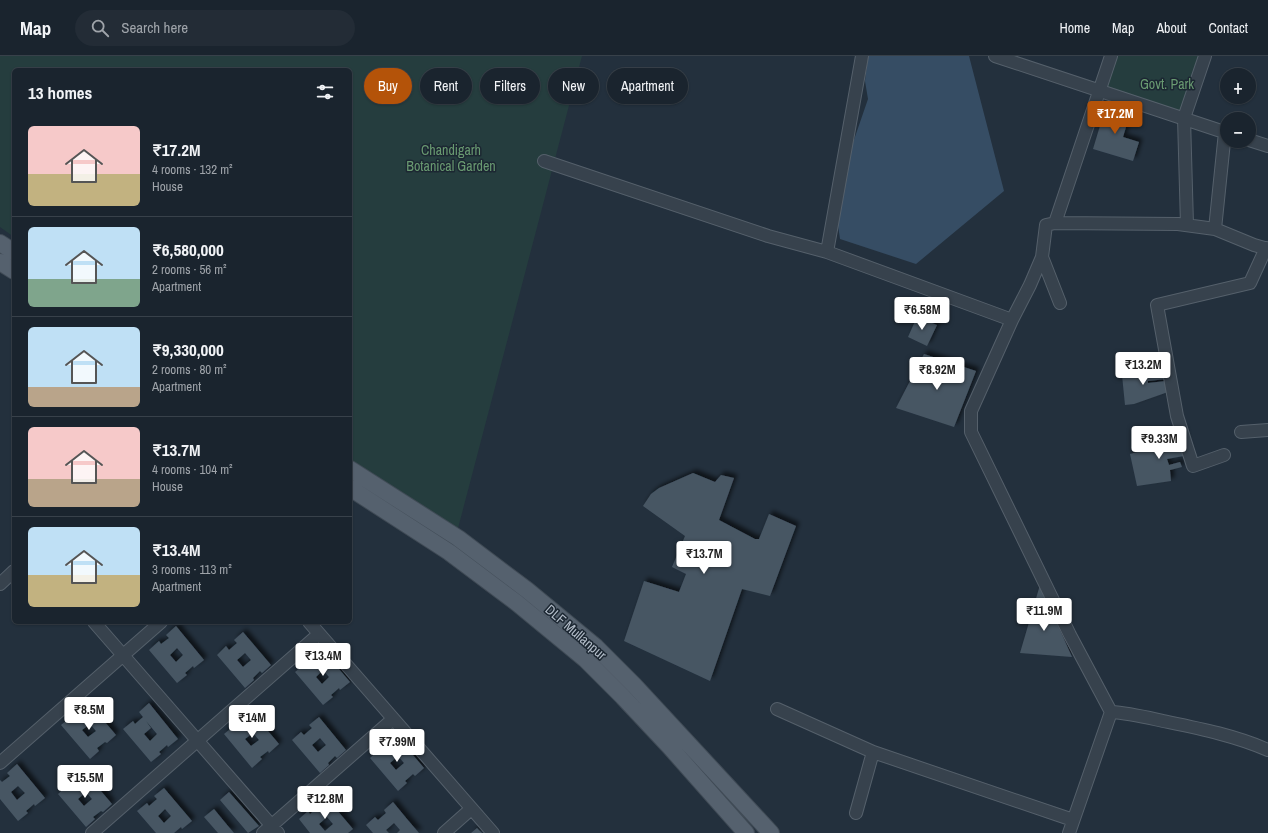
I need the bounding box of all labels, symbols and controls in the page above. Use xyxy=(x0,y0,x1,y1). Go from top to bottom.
search box xyxy=(75,10,355,46)
text: Map xyxy=(20,15,51,41)
icon: search xyxy=(89,17,111,39)
text: Search here xyxy=(121,17,188,38)
text: Home xyxy=(1059,19,1090,37)
text: Map xyxy=(1112,19,1134,37)
text: About xyxy=(1156,19,1186,37)
text: Contact xyxy=(1208,19,1248,37)
chip: Buy xyxy=(364,68,412,104)
chip: Rent xyxy=(420,68,472,104)
chip: Filters xyxy=(480,68,540,104)
chip: New xyxy=(548,68,599,104)
chip: Apartment xyxy=(607,68,688,104)
map controls xyxy=(1220,68,1256,148)
button: + xyxy=(1220,68,1256,104)
park label: Govt. Park xyxy=(1140,75,1194,93)
text: 13 homes xyxy=(28,81,92,104)
icon: filters xyxy=(314,81,336,103)
pin: ₹17.2M xyxy=(1082,101,1148,135)
text: ₹17.2M xyxy=(1096,105,1134,122)
button: − xyxy=(1220,112,1256,148)
text: ₹17.2M xyxy=(152,138,201,161)
park label: Chandigarh Botanical Garden xyxy=(406,141,496,175)
icon: home xyxy=(60,142,108,190)
text: 4 rooms · 132 m² xyxy=(152,161,233,178)
text: House xyxy=(152,178,183,195)
text: ₹6,580,000 xyxy=(152,238,224,261)
icon: home xyxy=(60,243,108,291)
text: 2 rooms · 56 m² xyxy=(152,261,227,278)
text: Apartment xyxy=(152,278,201,295)
pin: ₹6.58M xyxy=(889,297,955,331)
text: ₹6.58M xyxy=(903,301,941,318)
text: ₹9,330,000 xyxy=(152,338,224,361)
icon: home xyxy=(60,343,108,391)
pin: ₹13.2M xyxy=(1110,352,1176,386)
text: ₹13.2M xyxy=(1124,356,1162,373)
pin: ₹8.92M xyxy=(904,357,970,391)
text: 2 rooms · 80 m² xyxy=(152,361,227,378)
text: ₹8.92M xyxy=(918,361,956,378)
text: Apartment xyxy=(152,378,201,395)
pin: ₹9.33M xyxy=(1126,426,1192,460)
text: ₹9.33M xyxy=(1140,430,1178,447)
text: ₹13.7M xyxy=(152,438,201,461)
icon: home xyxy=(60,443,108,491)
text: 4 rooms · 104 m² xyxy=(152,461,233,478)
text: House xyxy=(152,478,183,495)
text: ₹13.4M xyxy=(152,538,201,561)
pin: ₹13.7M xyxy=(671,541,737,575)
icon: home xyxy=(60,543,108,591)
text: ₹13.7M xyxy=(685,545,723,562)
text: 3 rooms · 113 m² xyxy=(152,561,232,578)
text: Apartment xyxy=(152,578,201,595)
pin: ₹11.9M xyxy=(1011,598,1077,632)
street label: DLF Mullanpur xyxy=(542,601,610,664)
text: ₹11.9M xyxy=(1026,602,1062,619)
pin: ₹13.4M xyxy=(290,643,356,677)
text: ₹13.4M xyxy=(304,647,342,664)
pin: ₹8.5M xyxy=(61,697,117,731)
text: ₹8.5M xyxy=(73,701,105,718)
pin: ₹14M xyxy=(228,705,276,739)
text: ₹14M xyxy=(238,709,266,726)
pin: ₹7.99M xyxy=(364,729,430,763)
text: ₹7.99M xyxy=(378,733,416,750)
pin: ₹15.5M xyxy=(52,765,118,799)
text: ₹15.5M xyxy=(66,769,104,786)
pin: ₹12.8M xyxy=(292,786,358,820)
text: ₹12.8M xyxy=(306,790,344,807)

